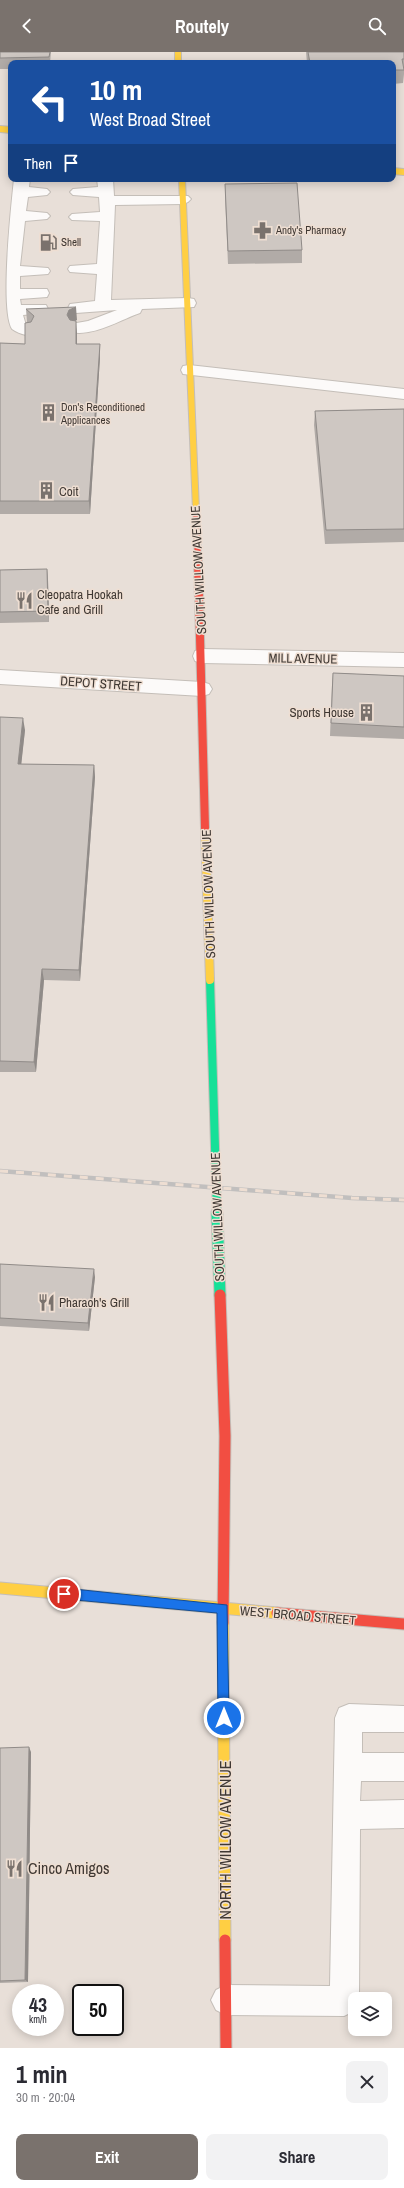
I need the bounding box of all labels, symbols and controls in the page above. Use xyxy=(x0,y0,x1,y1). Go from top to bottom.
text: Routely xyxy=(175,14,229,39)
icon: back xyxy=(16,15,38,37)
icon: search xyxy=(366,15,388,37)
text: 10 m xyxy=(90,71,142,109)
icon: left xyxy=(24,76,76,128)
text: West Broad Street xyxy=(90,107,210,132)
icon: arrive xyxy=(60,152,82,174)
text: Then xyxy=(24,153,52,174)
pharmacy icon: Andy's Pharmacy xyxy=(253,220,273,240)
place label: Andy's Pharmacy xyxy=(275,223,346,237)
fuel station icon: Shell xyxy=(38,232,58,252)
place label: Shell xyxy=(61,235,81,249)
place label: Don's Reconditioned Applicances xyxy=(60,400,145,427)
building icon: Don's Reconditioned Applicances xyxy=(38,403,58,423)
building icon: Coit xyxy=(36,481,56,501)
place label: Coit xyxy=(59,483,79,500)
street label: SOUTH WILLOW AVENUE xyxy=(187,505,210,635)
place label: Cleopatra Hookah Cafe and Grill xyxy=(37,586,123,618)
restaurant icon: Cleopatra Hookah Cafe and Grill xyxy=(14,591,34,611)
street label: MILL AVENUE xyxy=(268,649,338,668)
street label: DEPOT STREET xyxy=(60,672,143,695)
building icon: Sports House xyxy=(357,702,377,722)
place label: Sports House xyxy=(289,704,354,721)
street label: SOUTH WILLOW AVENUE xyxy=(198,829,219,959)
street label: SOUTH WILLOW AVENUE xyxy=(207,1152,228,1282)
restaurant icon: Pharaoh's Grill xyxy=(36,1292,56,1312)
place label: Pharaoh's Grill xyxy=(59,1294,129,1311)
pin xyxy=(47,1577,81,1611)
icon: arrive xyxy=(53,1583,75,1605)
street label: WEST BROAD STREET xyxy=(239,1602,357,1629)
position arrow xyxy=(203,1697,245,1739)
street label: NORTH WILLOW AVENUE xyxy=(214,1760,236,1920)
place label: Cinco Amigos xyxy=(28,1857,110,1879)
restaurant icon: Cinco Amigos xyxy=(5,1858,25,1878)
speed limit sign: 50 xyxy=(72,1984,124,2036)
text: 43 xyxy=(29,1991,47,2018)
map controls xyxy=(348,1992,392,2036)
button: layers xyxy=(348,1992,392,2036)
text: km/h xyxy=(29,2013,47,2026)
text: 1 min xyxy=(16,2058,67,2090)
button: close xyxy=(346,2061,388,2103)
text: 30 m · 20:04 xyxy=(16,2089,75,2106)
button: Exit xyxy=(16,2134,198,2180)
button: Share xyxy=(206,2134,388,2180)

